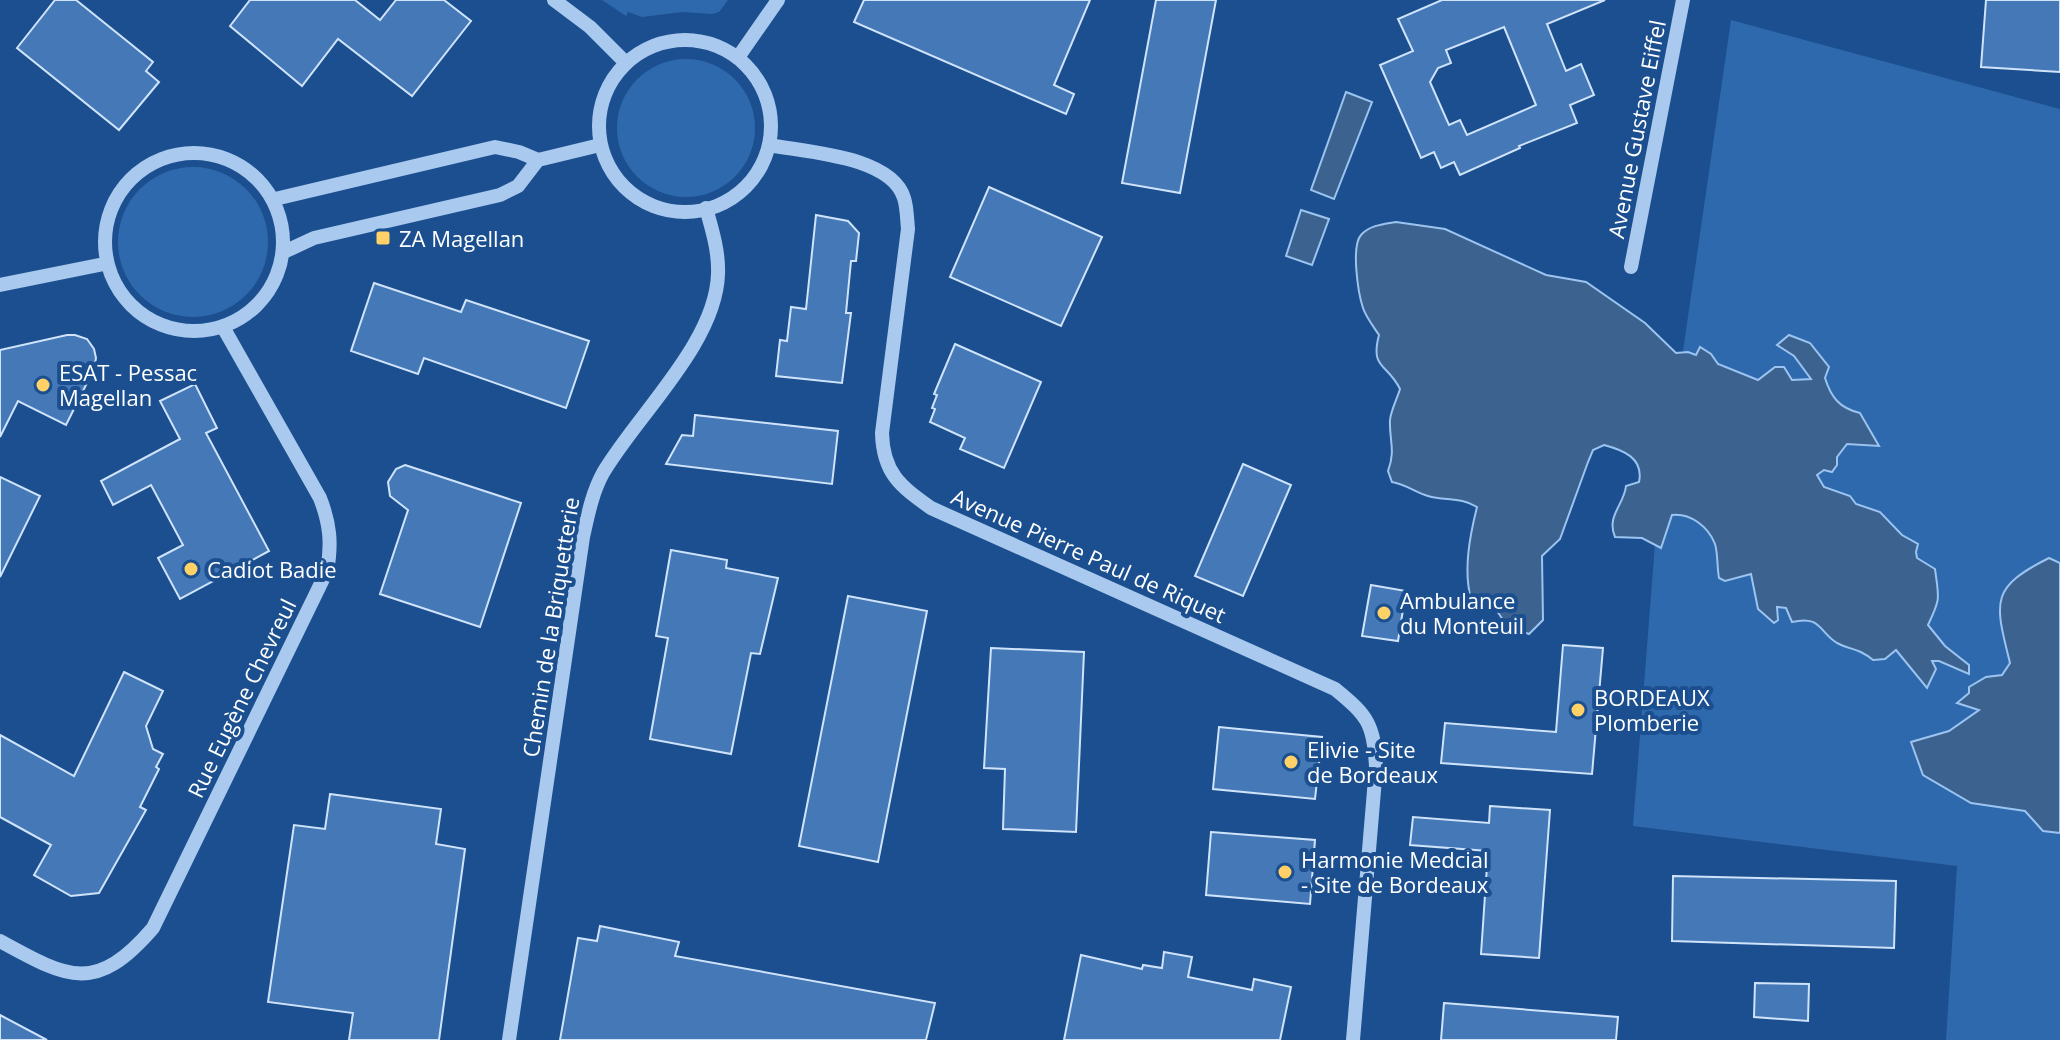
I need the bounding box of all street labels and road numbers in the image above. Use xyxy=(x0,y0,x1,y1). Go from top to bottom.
street label: Avenue Gustave Eiffel xyxy=(1600,17,1672,241)
street label: Avenue Pierre Paul de Riquet xyxy=(947,481,1231,629)
street label: Chemin de la Briquetterie xyxy=(515,495,585,759)
street label: Rue Eugène Chevreul xyxy=(180,594,302,802)

